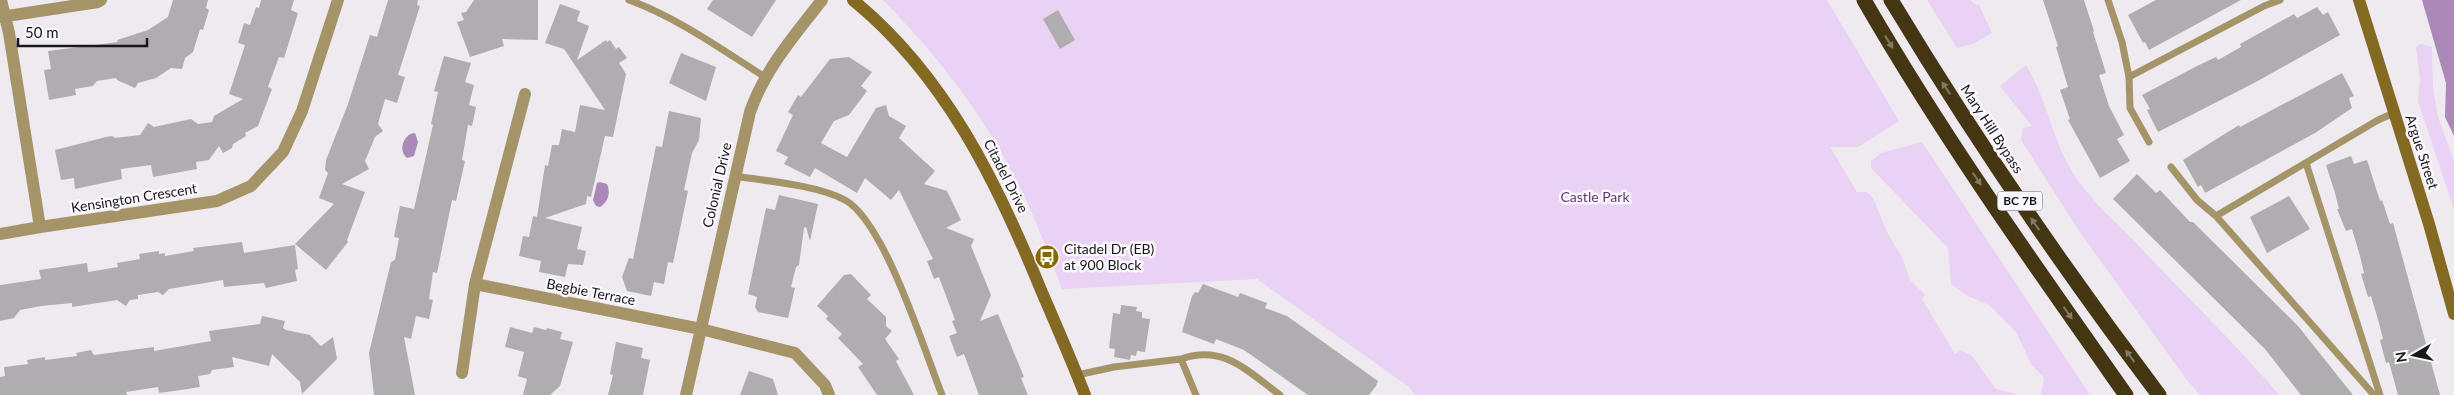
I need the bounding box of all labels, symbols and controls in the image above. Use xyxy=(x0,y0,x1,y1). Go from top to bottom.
scale bar xyxy=(18,15,146,47)
text: 50 m xyxy=(25,23,59,41)
one-way arrow xyxy=(1885,35,1894,48)
street label: Mary Hill Bypass xyxy=(1957,81,2027,176)
one-way arrow xyxy=(1941,82,1950,95)
street label: Argue Street xyxy=(2402,112,2443,191)
street label: Citadel Drive xyxy=(981,136,1032,215)
street label: Colonial Drive xyxy=(698,141,735,229)
one-way arrow xyxy=(1972,172,1982,185)
street label: Kensington Crescent xyxy=(70,179,198,216)
park label: Castle Park xyxy=(1560,188,1630,205)
road number: BC 7B xyxy=(1998,192,2042,210)
one-way arrow xyxy=(2030,217,2040,230)
place label: Citadel Dr (EB) at 900 Block xyxy=(1064,240,1155,273)
bus stop icon: Citadel Dr (EB) at 900 Block xyxy=(1034,244,1060,270)
street label: Begbie Terrace xyxy=(545,275,637,308)
one-way arrow xyxy=(2063,306,2073,320)
north arrow xyxy=(2389,330,2439,380)
one-way arrow xyxy=(2125,349,2135,363)
text: N xyxy=(2391,350,2410,364)

